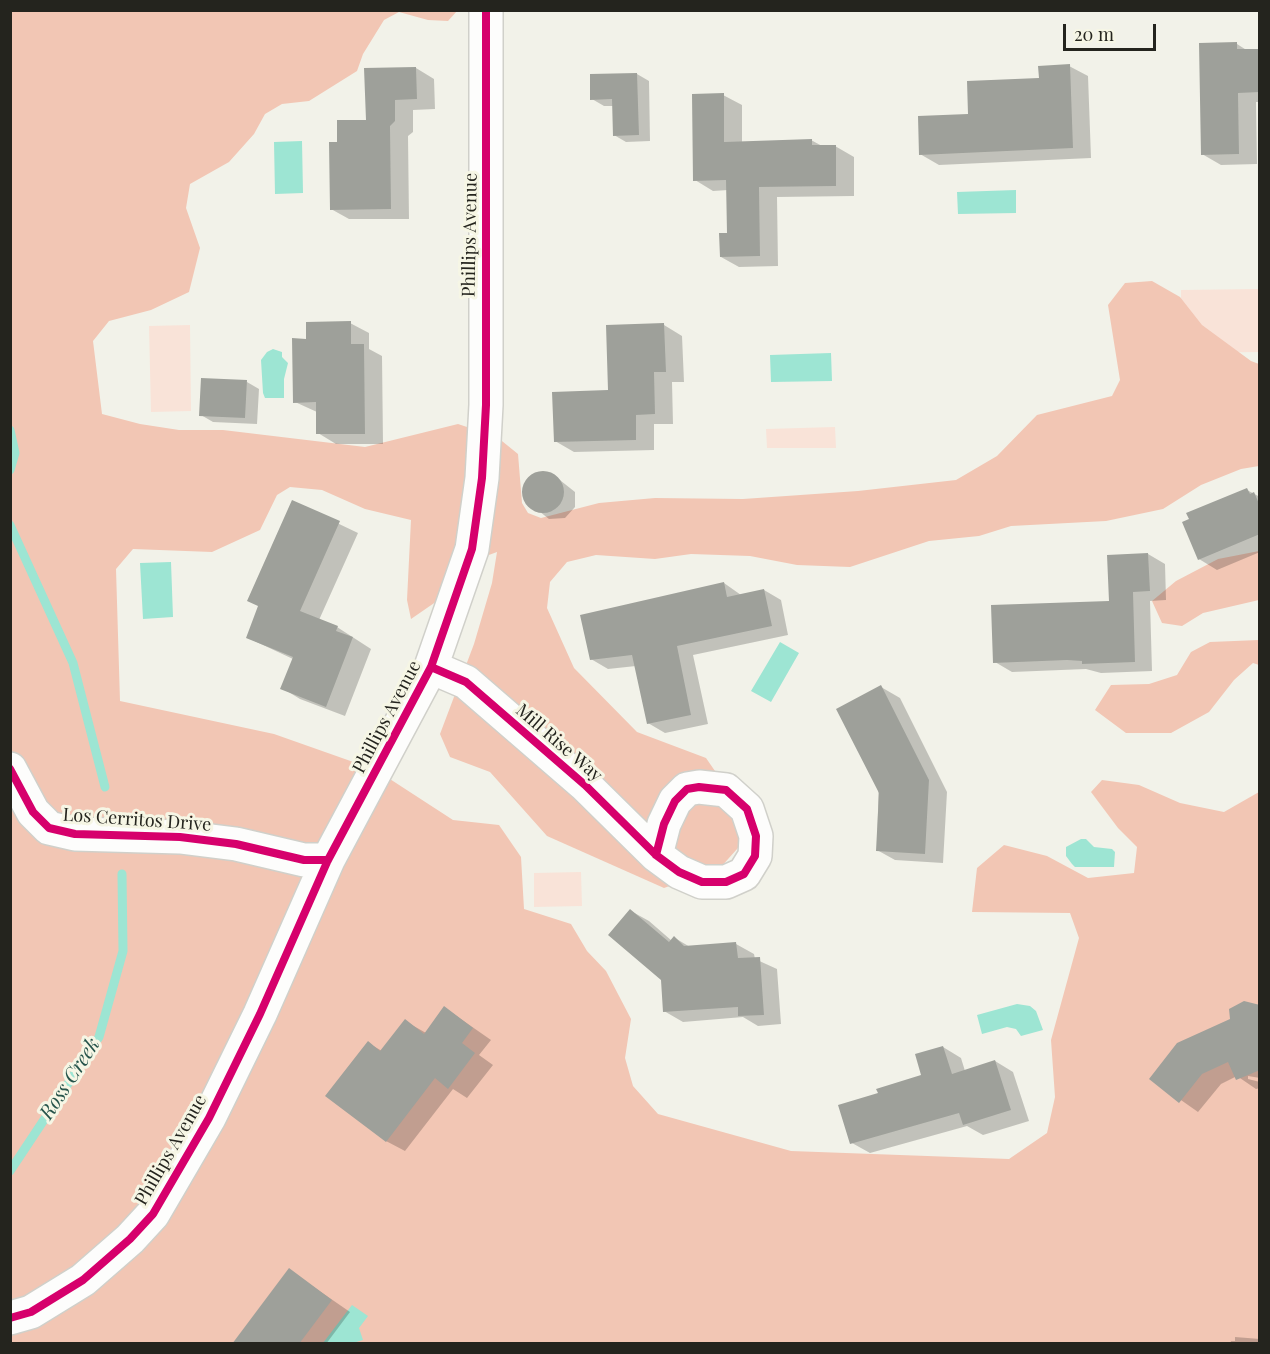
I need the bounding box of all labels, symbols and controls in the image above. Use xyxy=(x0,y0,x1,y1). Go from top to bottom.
scale bar xyxy=(1066,12,1159,50)
text: 20 m xyxy=(1074,22,1114,46)
street label: Phillips Avenue xyxy=(458,173,482,297)
street label: Phillips Avenue xyxy=(348,657,426,777)
street label: Mill Rise Way xyxy=(511,700,607,786)
street label: Los Cerritos Drive xyxy=(62,804,212,836)
water label: Ross Creek xyxy=(35,1034,105,1124)
street label: Phillips Avenue xyxy=(131,1091,211,1209)

